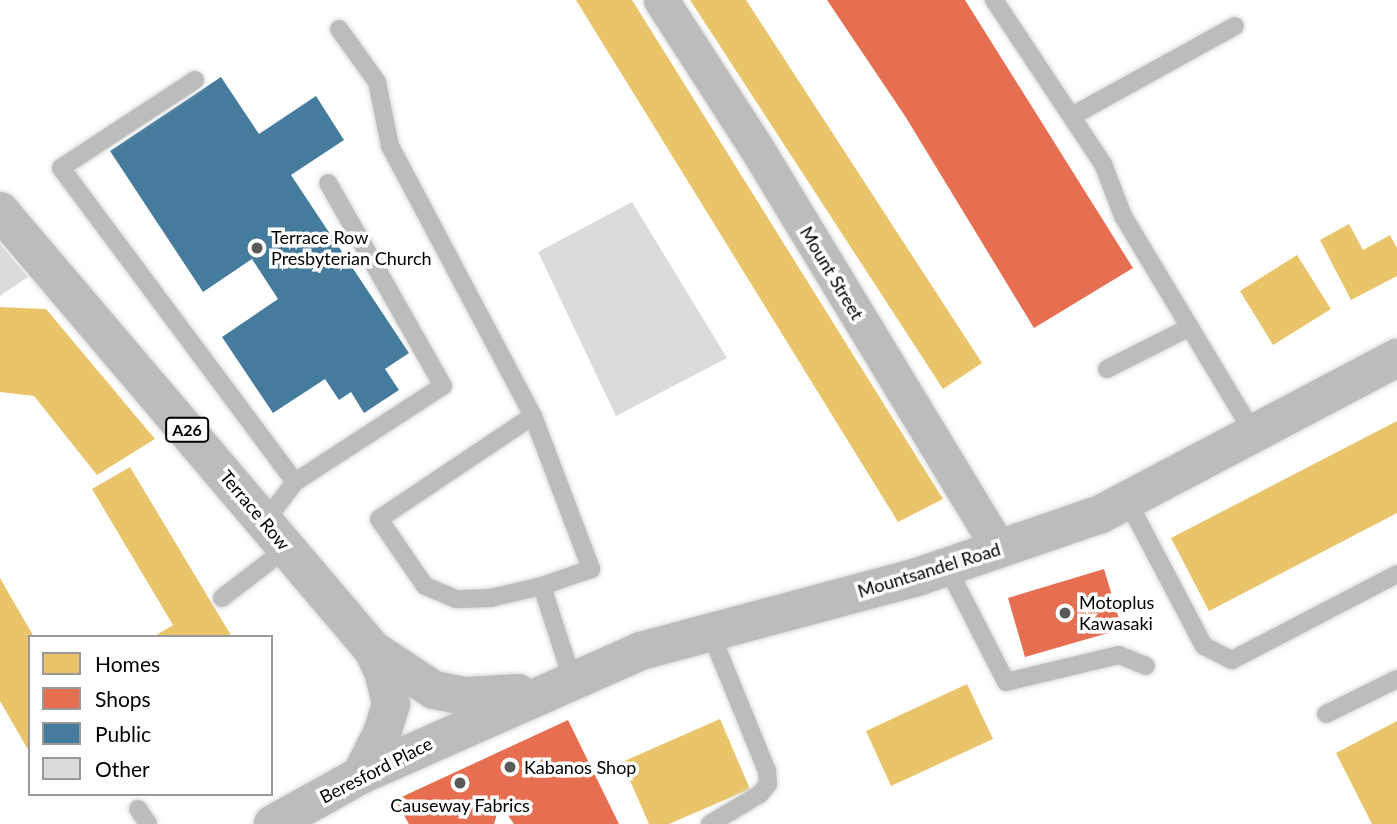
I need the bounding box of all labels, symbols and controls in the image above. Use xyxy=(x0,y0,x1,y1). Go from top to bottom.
street label: Mount Street xyxy=(796,222,868,324)
place label: Terrace Row Presbyterian Church xyxy=(271,227,432,270)
marker: Terrace Row Presbyterian Church xyxy=(249,240,265,256)
road number: A26 xyxy=(164,418,210,442)
street label: Terrace Row xyxy=(215,466,295,554)
street label: Mountsandel Road xyxy=(855,538,1003,602)
place label: Motoplus Kawasaki xyxy=(1079,592,1154,634)
marker: Motoplus Kawasaki xyxy=(1057,605,1073,621)
legend xyxy=(28,635,273,796)
text: Homes xyxy=(95,651,160,676)
text: Shops xyxy=(95,686,151,711)
text: Public xyxy=(95,721,151,746)
street label: Beresford Place xyxy=(316,732,436,808)
text: Other xyxy=(95,756,150,781)
place label: Kabanos Shop xyxy=(524,756,636,778)
marker: Kabanos Shop xyxy=(502,759,518,775)
marker: Causeway Fabrics xyxy=(452,775,468,791)
place label: Causeway Fabrics xyxy=(390,794,530,816)

